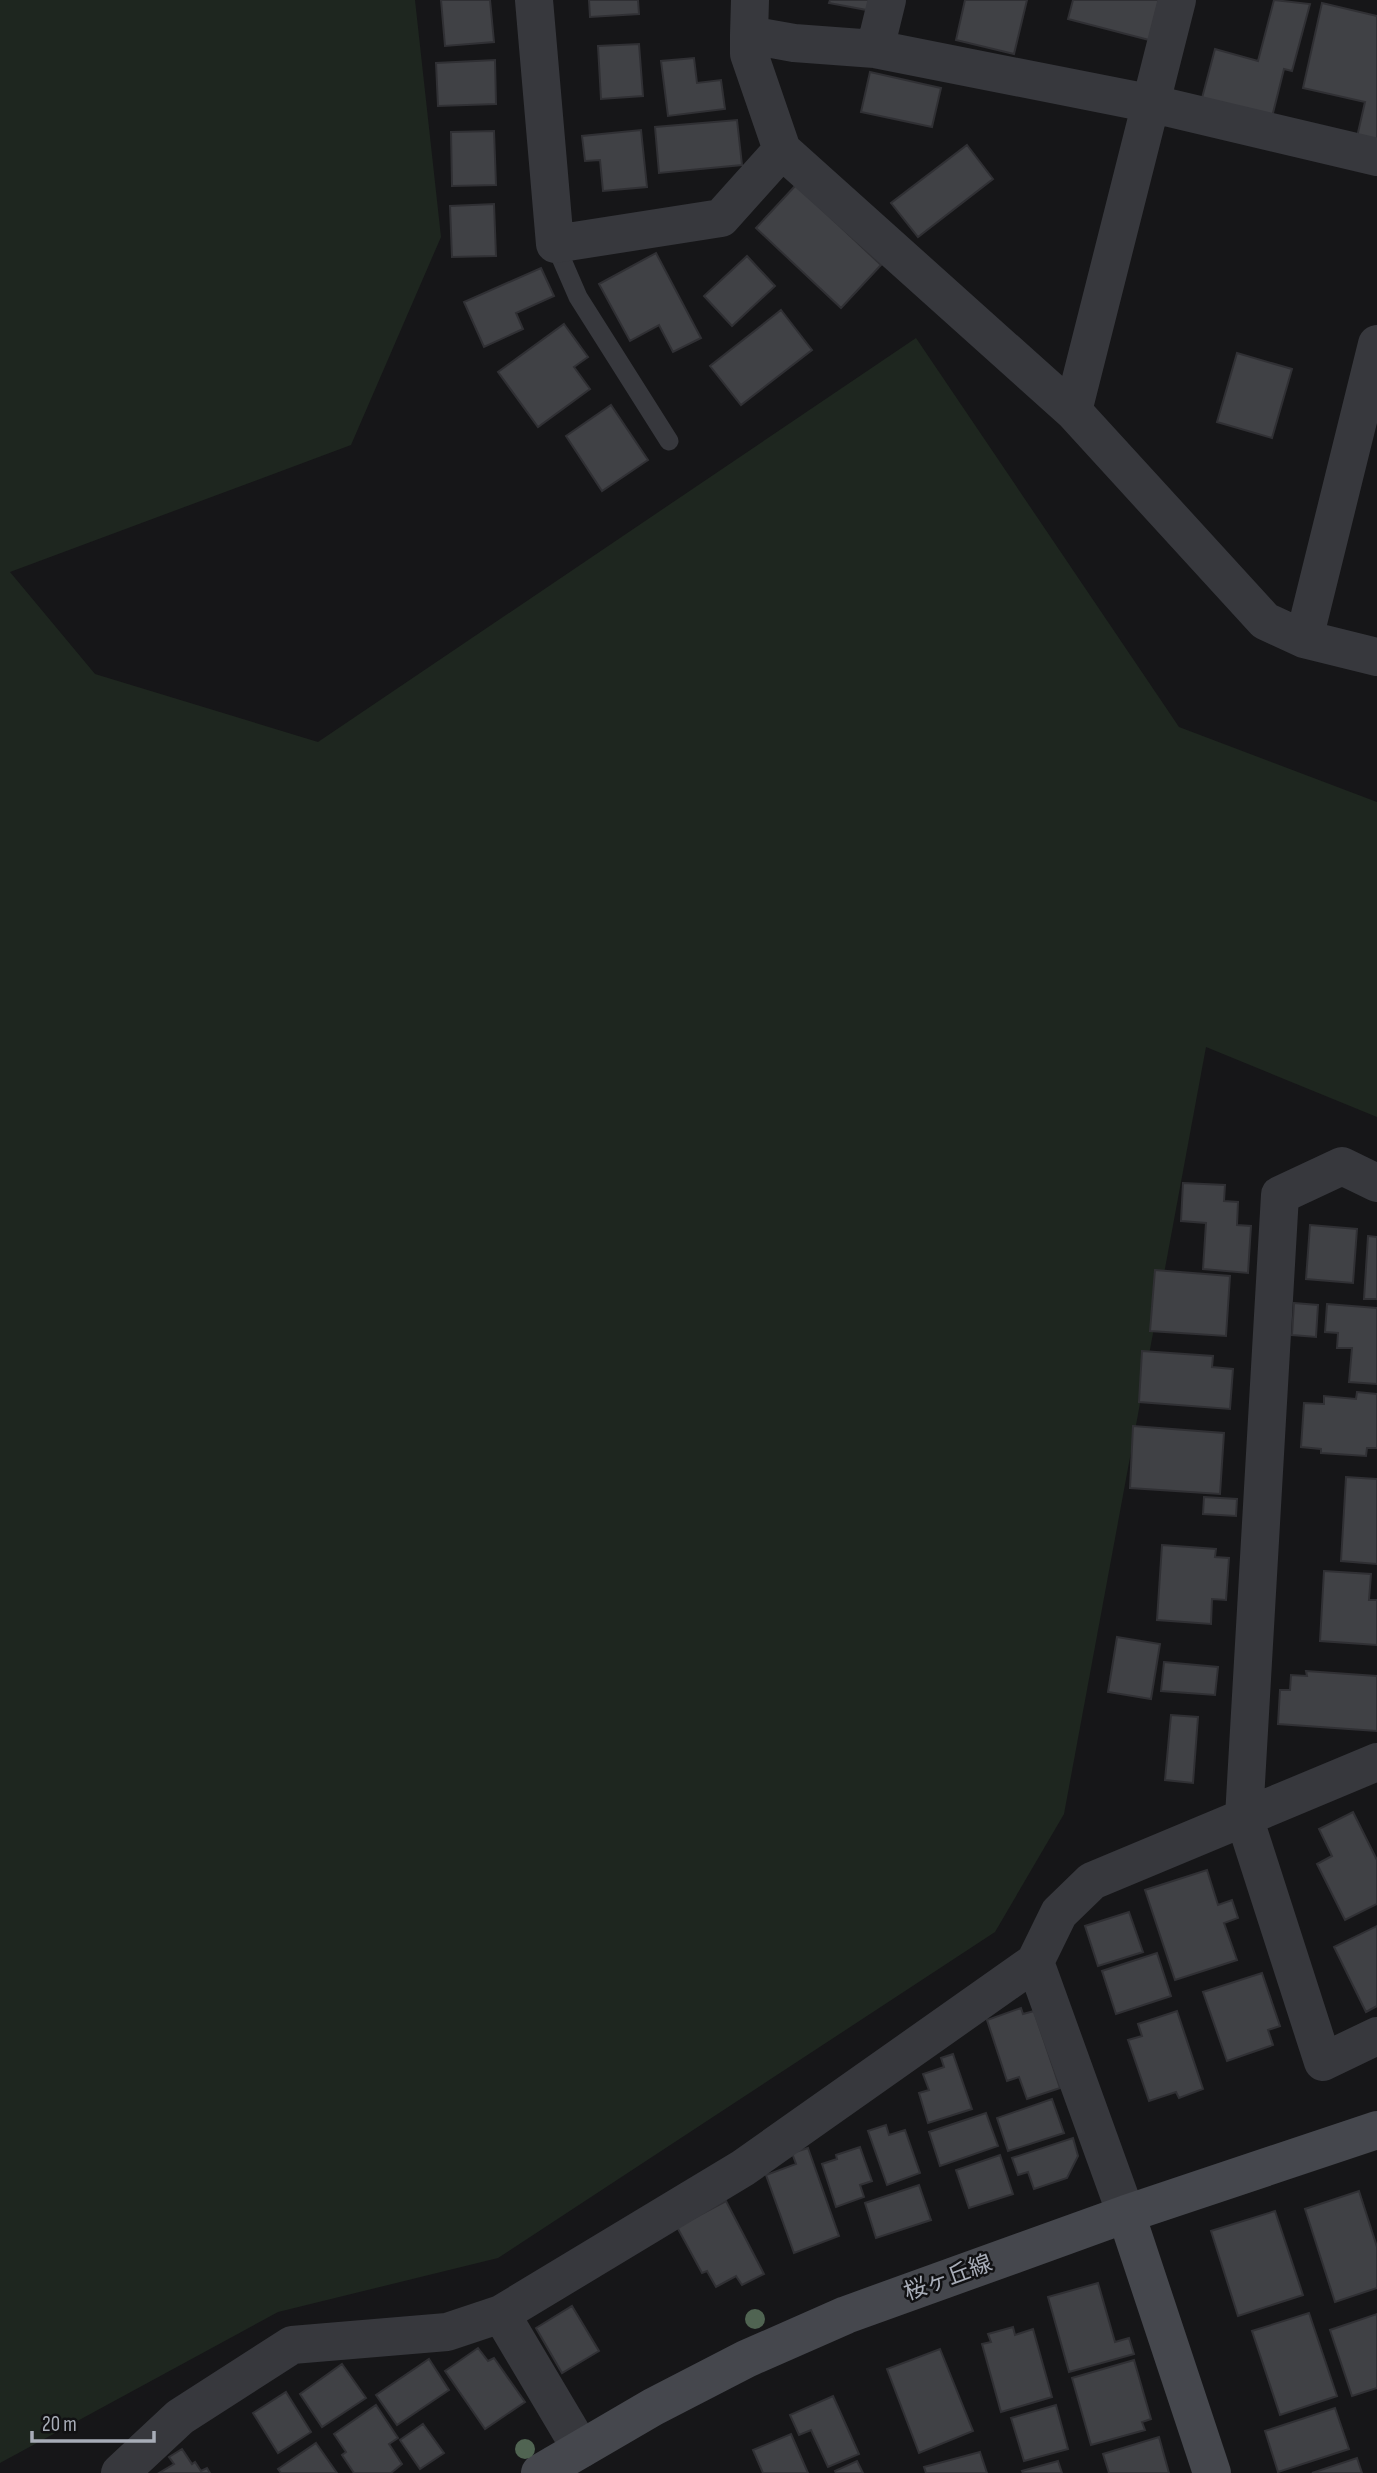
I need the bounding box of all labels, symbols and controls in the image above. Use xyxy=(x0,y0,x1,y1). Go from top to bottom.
street label: 桜ヶ丘線 xyxy=(900,2249,996,2307)
scale bar xyxy=(32,2400,154,2444)
text: 20 m xyxy=(42,2412,77,2437)

